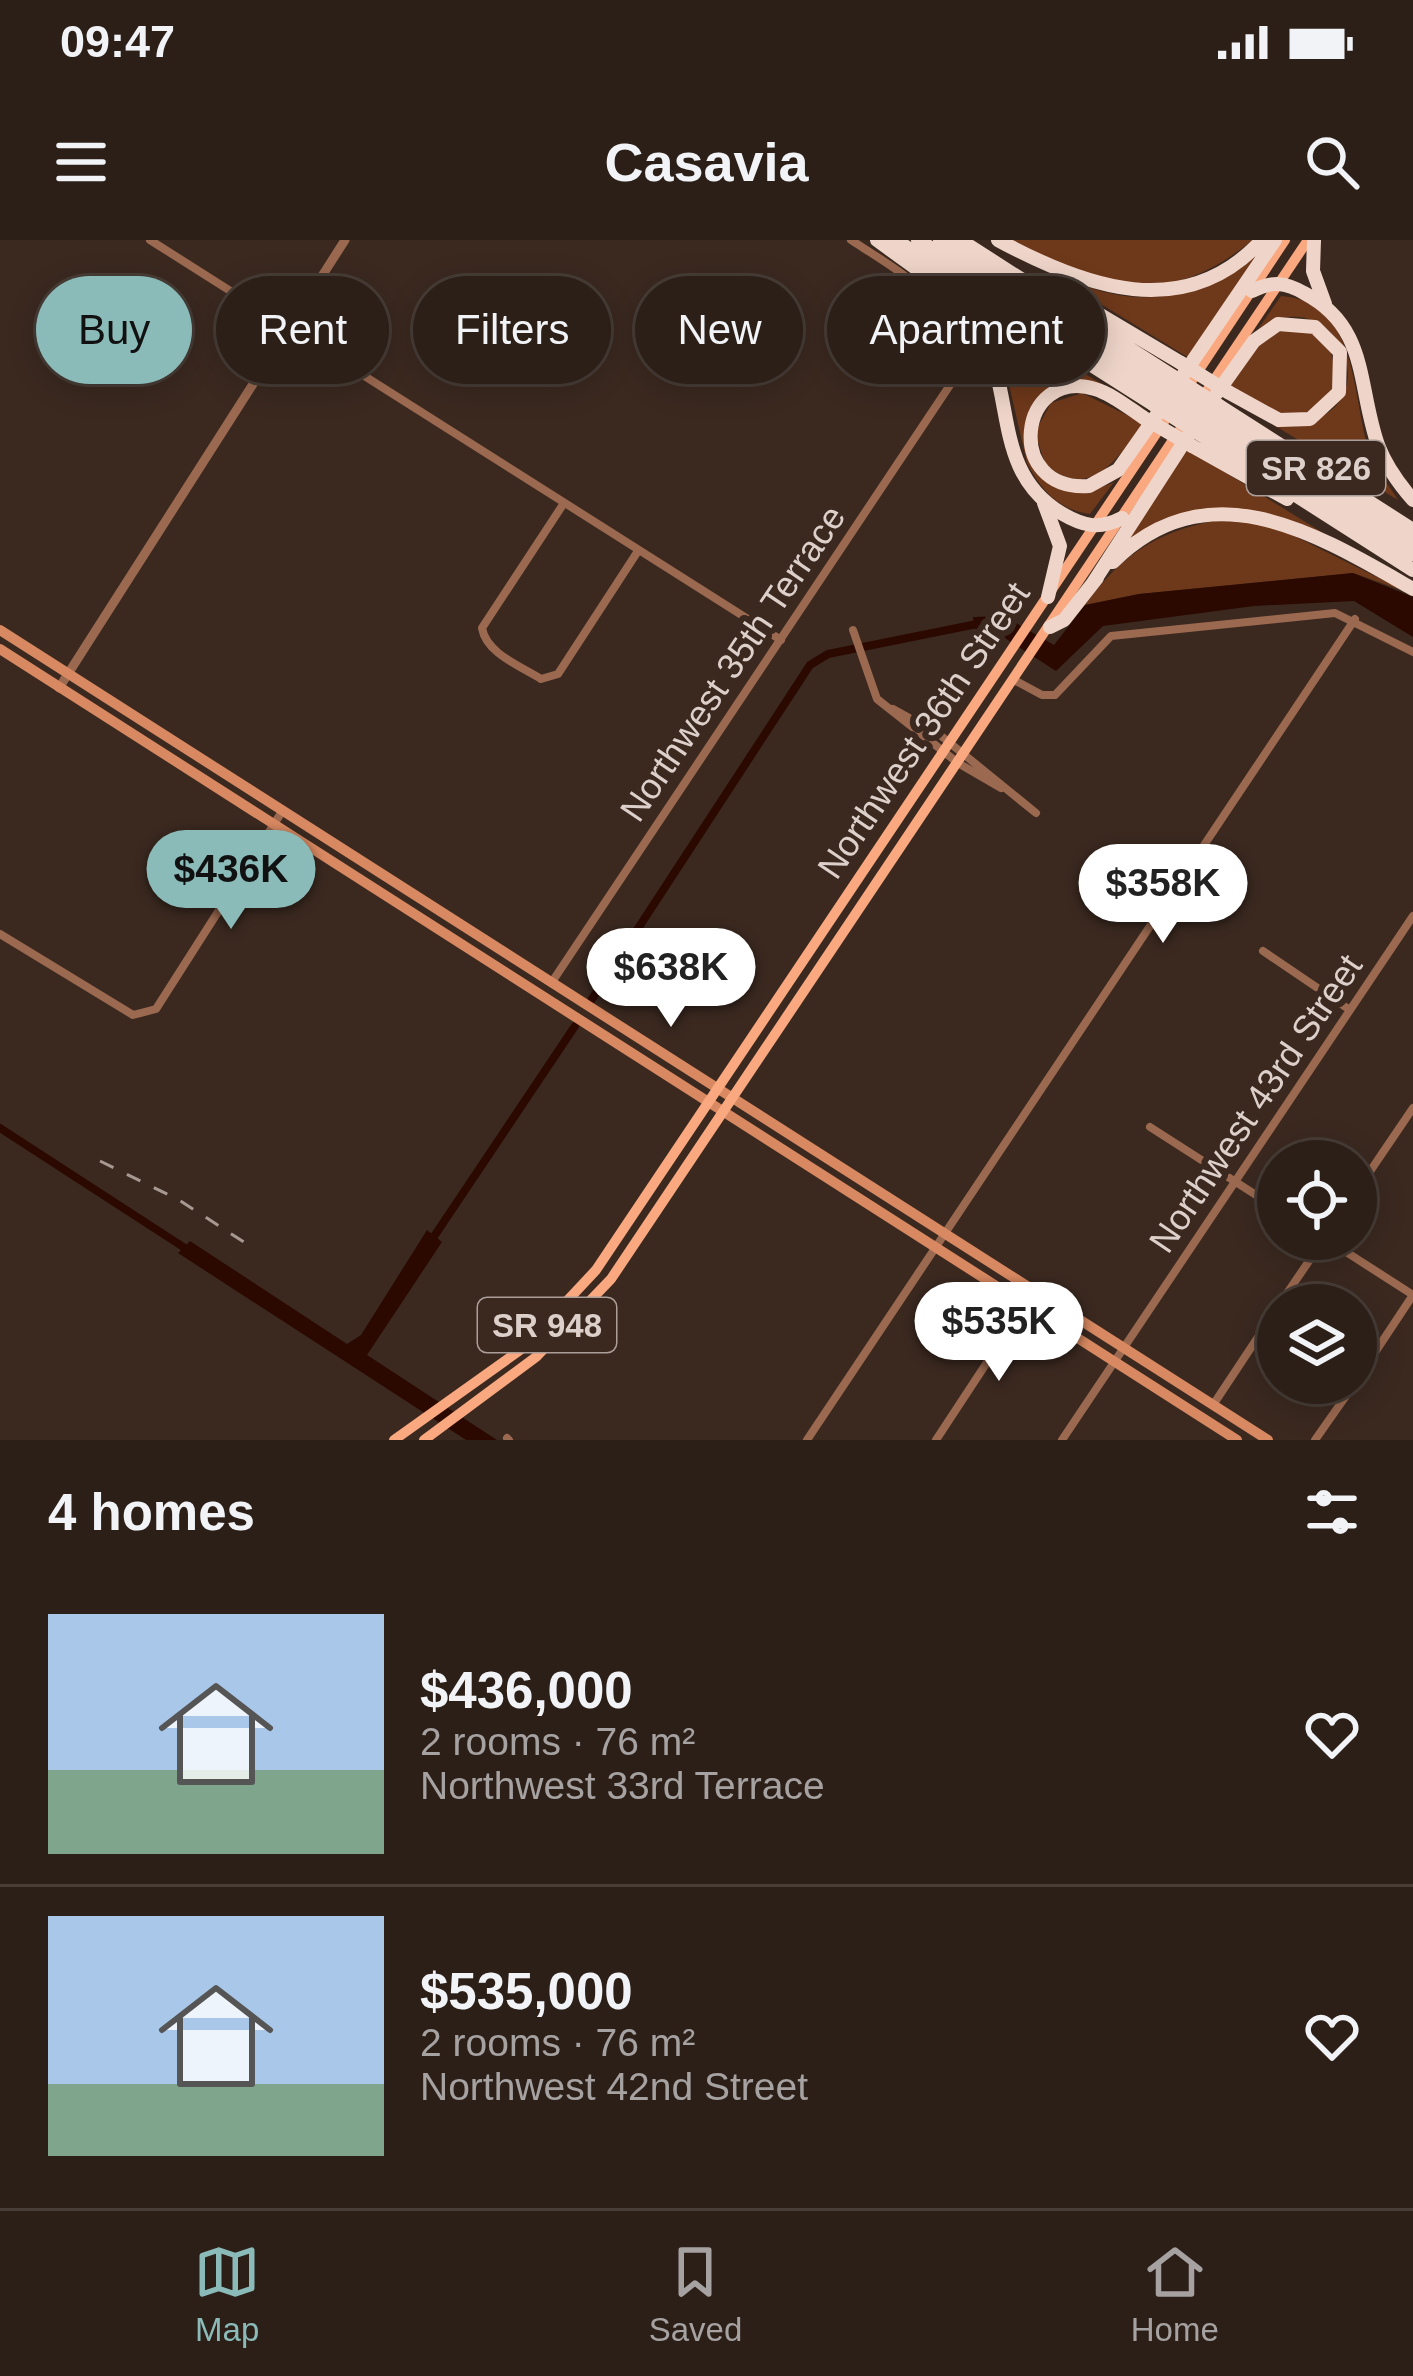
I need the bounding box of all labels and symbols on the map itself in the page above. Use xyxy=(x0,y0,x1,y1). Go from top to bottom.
road number: SR 826 xyxy=(1247,441,1385,495)
street label: Northwest 35th Terrace xyxy=(612,498,853,829)
street label: Northwest 36th Street xyxy=(809,574,1038,886)
pin: $436K xyxy=(147,830,315,932)
pin: $358K xyxy=(1079,844,1247,946)
pin: $638K xyxy=(587,928,755,1030)
street label: Northwest 43rd Street xyxy=(1141,947,1370,1260)
pin: $535K xyxy=(915,1282,1083,1384)
road number: SR 948 xyxy=(478,1298,616,1352)

